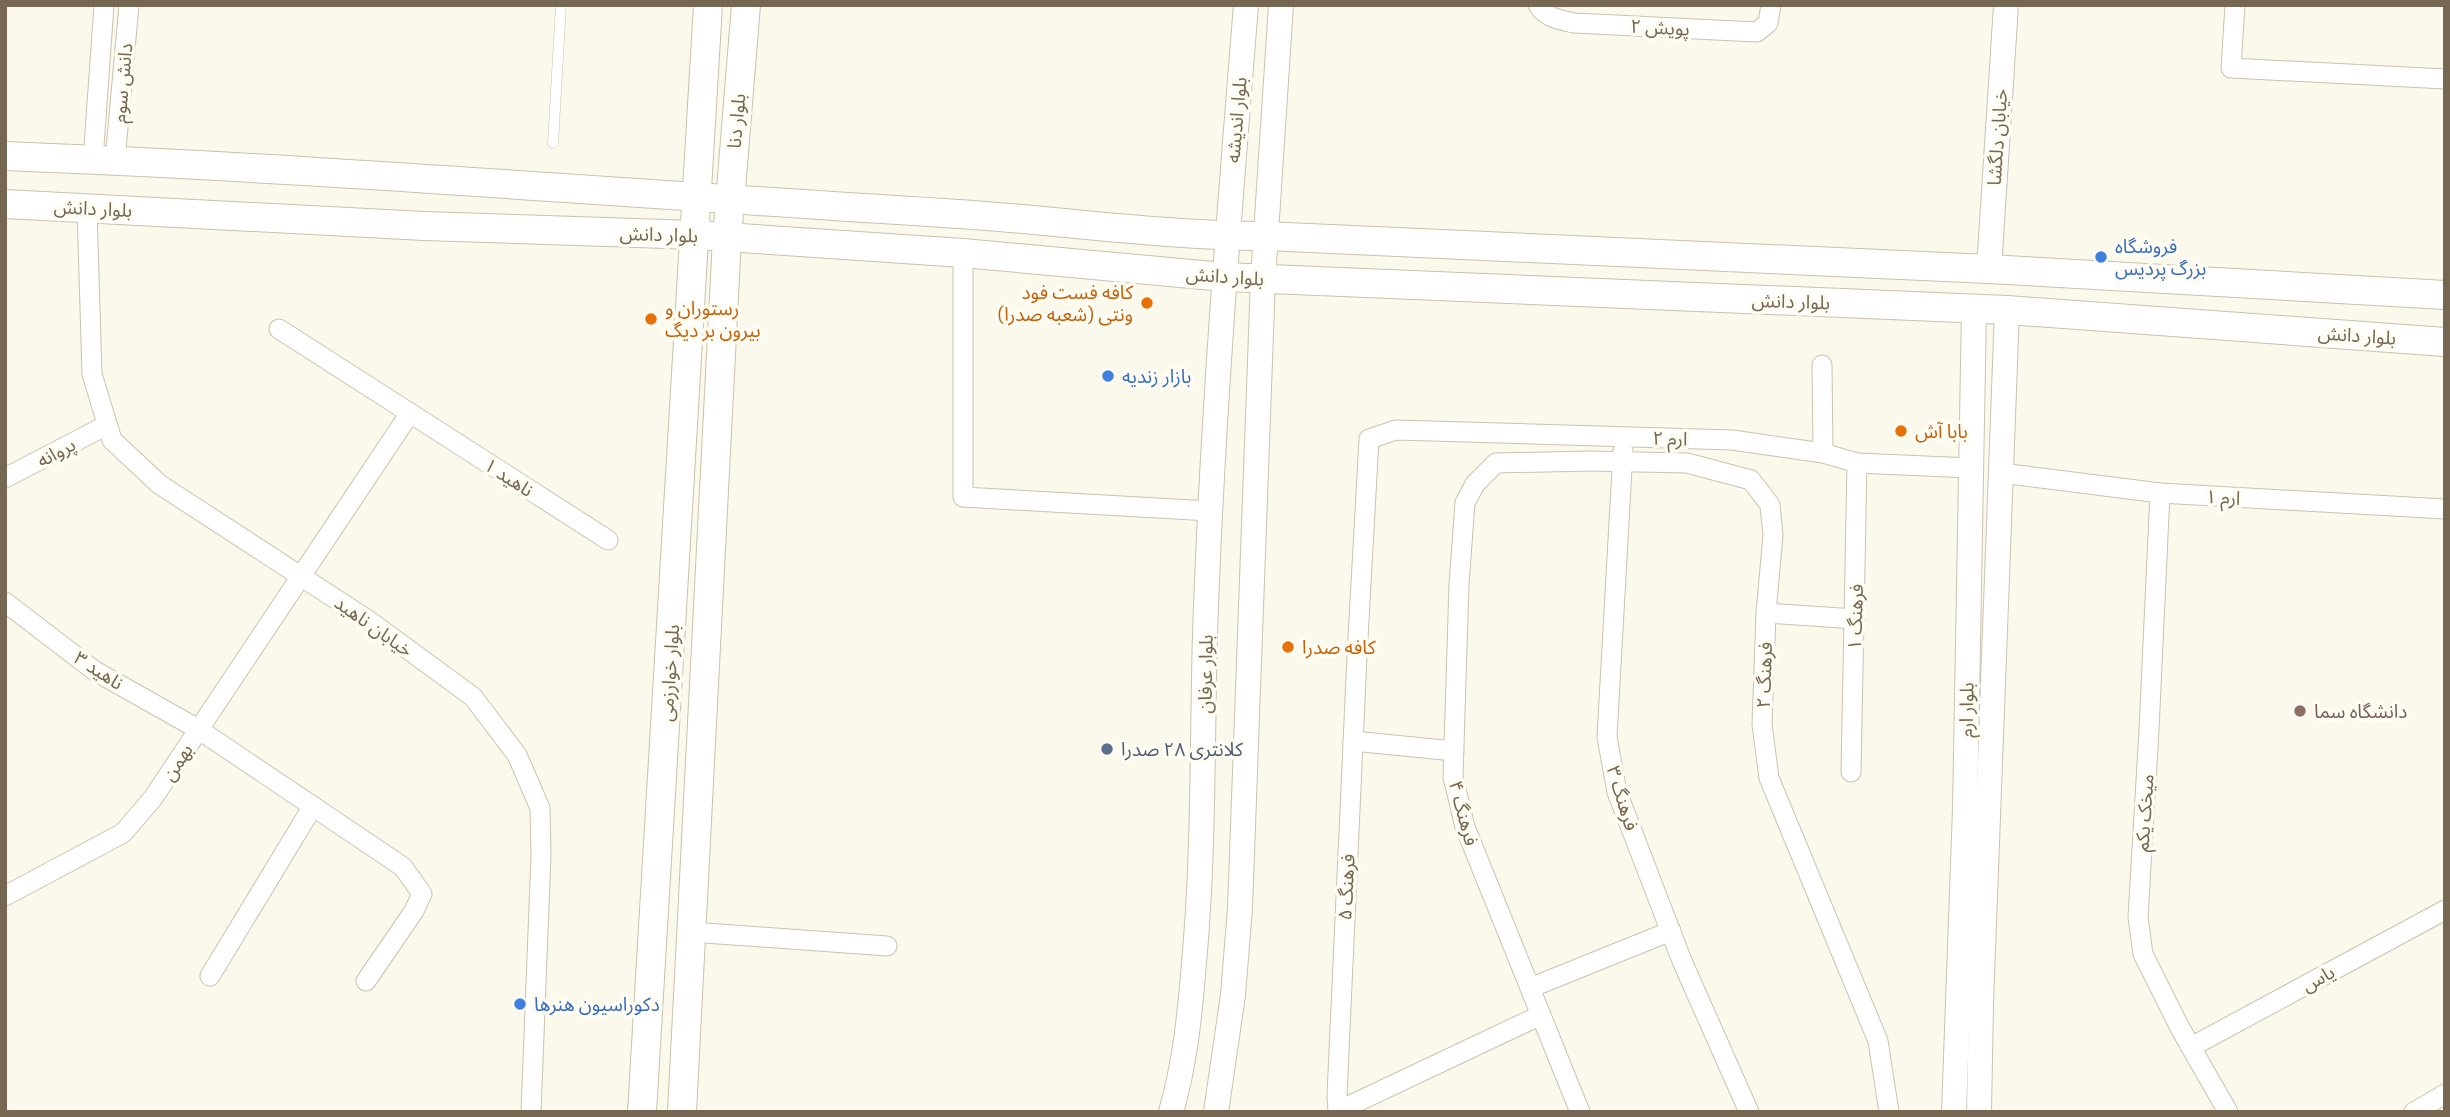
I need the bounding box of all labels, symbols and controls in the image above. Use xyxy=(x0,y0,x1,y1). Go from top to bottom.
street label: پویش ۲ xyxy=(1630,13,1690,42)
street label: دانش سوم xyxy=(107,42,140,124)
street label: بلوار اندیشه xyxy=(1220,76,1252,164)
street label: خیابان دلگشا xyxy=(1982,88,2011,186)
street label: بلوار دنا xyxy=(722,92,750,150)
street label: بلوار دانش xyxy=(53,194,133,222)
street label: بلوار دانش xyxy=(619,221,699,247)
place label: فروشگاه بزرگ پردیس xyxy=(2115,234,2206,281)
marker: فروشگاه بزرگ پردیس xyxy=(2093,249,2109,265)
street label: بلوار دانش xyxy=(1185,261,1265,291)
place label: کافه فست فود ونتی (شعبه صدرا) xyxy=(997,280,1134,326)
street label: بلوار دانش xyxy=(1751,288,1831,314)
marker: کافه فست فود ونتی (شعبه صدرا) xyxy=(1139,295,1155,311)
place label: رستوران و بیرون بر دیگ xyxy=(665,296,761,342)
marker: رستوران و بیرون بر دیگ xyxy=(643,311,659,327)
street label: بلوار دانش xyxy=(2317,320,2397,350)
place label: بازار زندیه xyxy=(1122,364,1191,388)
marker: بازار زندیه xyxy=(1100,368,1116,384)
place label: بابا آش xyxy=(1915,419,1968,443)
marker: بابا آش xyxy=(1893,423,1909,439)
street label: ارم ۲ xyxy=(1652,425,1688,454)
street label: پروانه xyxy=(32,432,80,473)
street label: ناهید ۱ xyxy=(480,452,538,501)
street label: ارم ۱ xyxy=(2205,484,2241,513)
street label: فرهنگ ۱ xyxy=(1842,583,1868,651)
street label: خیابان ناهید xyxy=(331,590,418,661)
street label: بلوار خوارزمی xyxy=(654,624,684,722)
street label: بلوار عرفان xyxy=(1192,634,1218,714)
place label: کافه صدرا xyxy=(1302,635,1377,659)
marker: کافه صدرا xyxy=(1280,639,1296,655)
street label: فرهنگ ۲ xyxy=(1751,641,1777,709)
street label: ناهید ۳ xyxy=(70,645,128,694)
street label: بلوار ارم xyxy=(1954,682,1981,738)
place label: دانشگاه سما xyxy=(2314,699,2407,722)
marker: دانشگاه سما xyxy=(2292,703,2308,719)
place label: کلانتری ۲۸ صدرا xyxy=(1121,737,1244,761)
street label: بهمن xyxy=(156,739,198,785)
marker: کلانتری ۲۸ صدرا xyxy=(1099,741,1115,757)
street label: فرهنگ ۳ xyxy=(1602,763,1644,833)
street label: میخک یکم xyxy=(2129,773,2162,853)
street label: فرهنگ ۴ xyxy=(1444,778,1484,848)
street label: فرهنگ ۵ xyxy=(1332,853,1360,921)
street label: یاس xyxy=(2297,959,2339,997)
place label: دکوراسیون هنرها xyxy=(534,992,660,1016)
marker: دکوراسیون هنرها xyxy=(512,996,528,1012)

